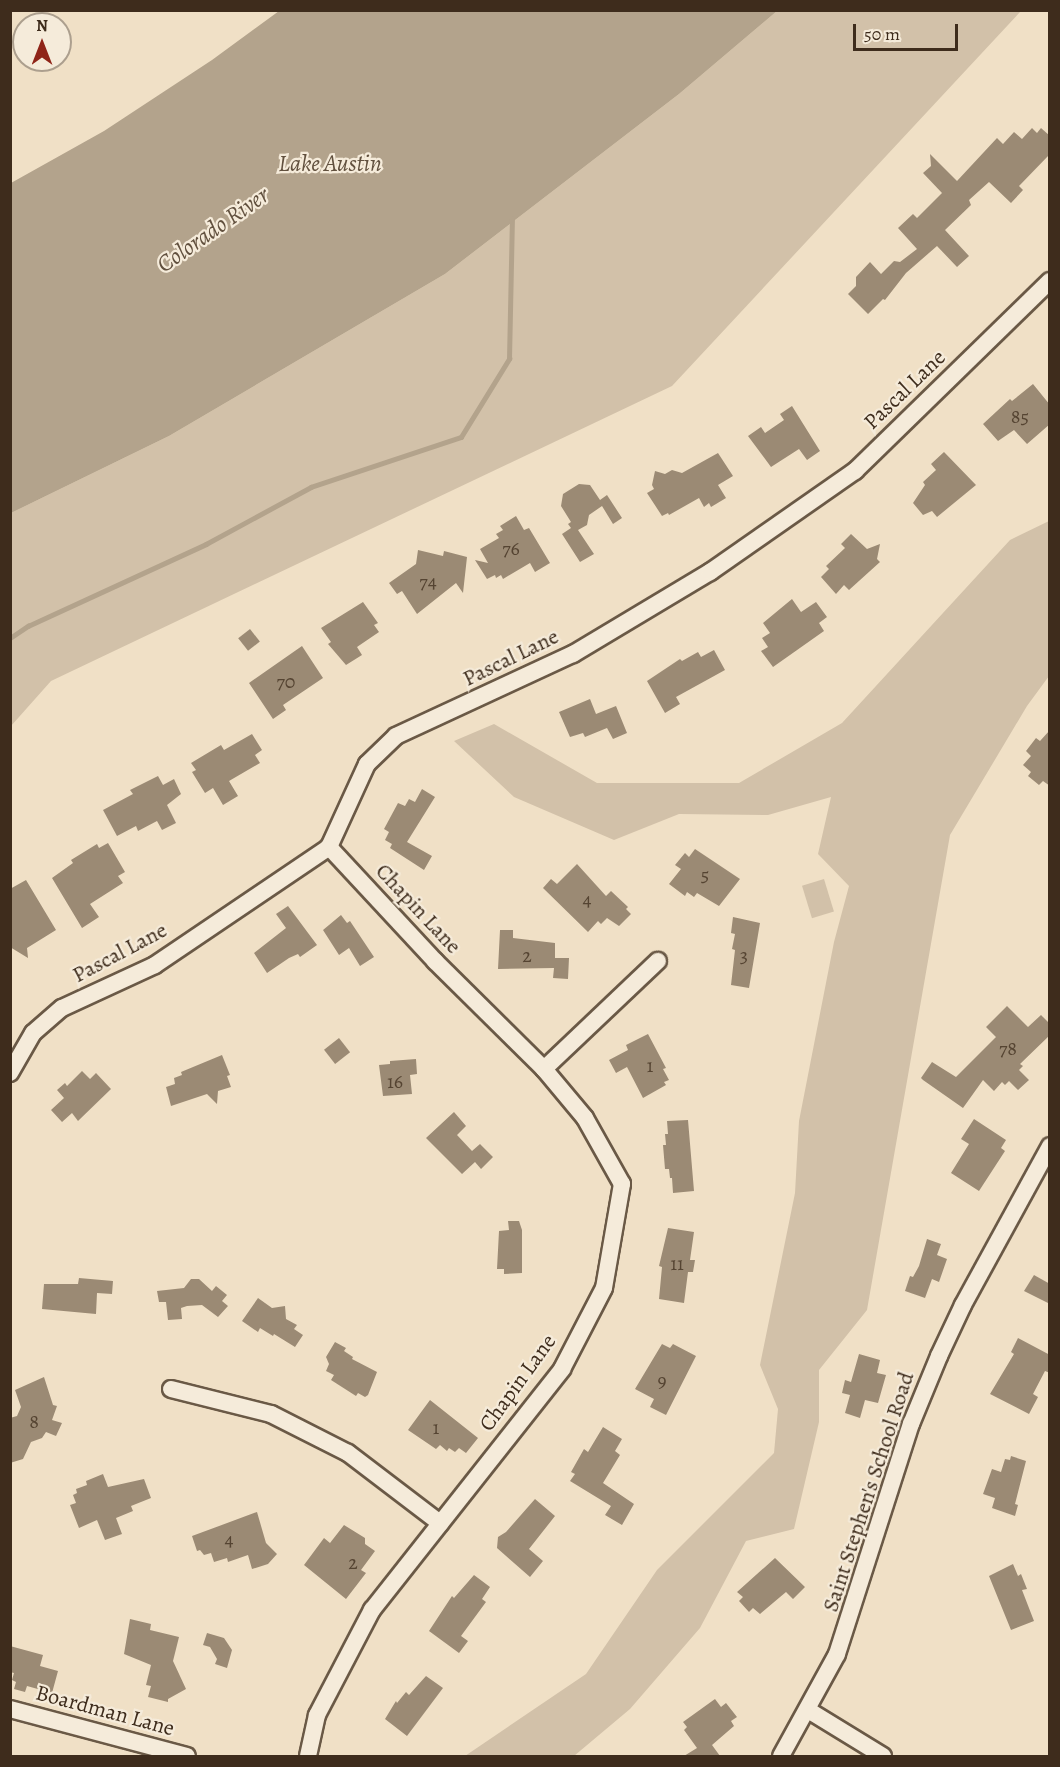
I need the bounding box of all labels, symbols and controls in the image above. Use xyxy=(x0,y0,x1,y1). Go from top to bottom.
north arrow xyxy=(12,12,72,72)
scale bar xyxy=(856,12,961,50)
text: N xyxy=(36,15,48,37)
text: 50 m xyxy=(864,22,900,46)
water label: Lake Austin xyxy=(278,150,382,178)
water label: Colorado River xyxy=(151,181,275,279)
street label: Pascal Lane xyxy=(859,345,951,435)
house number: 85 xyxy=(1011,404,1029,428)
house number: 76 xyxy=(502,536,520,560)
house number: 74 xyxy=(419,569,437,593)
street label: Pascal Lane xyxy=(459,624,563,692)
house number: 70 xyxy=(276,669,296,693)
street label: Chapin Lane xyxy=(370,859,466,959)
house number: 5 xyxy=(701,862,709,886)
house number: 4 xyxy=(582,887,592,911)
street label: Pascal Lane xyxy=(68,917,172,989)
house number: 2 xyxy=(522,943,532,967)
house number: 3 xyxy=(740,943,748,967)
house number: 78 xyxy=(999,1036,1017,1060)
house number: 1 xyxy=(647,1053,653,1077)
house number: 16 xyxy=(387,1069,403,1093)
house number: 11 xyxy=(670,1251,684,1275)
street label: Chapin Lane xyxy=(474,1329,562,1437)
house number: 9 xyxy=(657,1368,667,1392)
street label: Saint Stephen's School Road xyxy=(818,1369,920,1615)
house number: 8 xyxy=(29,1409,39,1433)
house number: 1 xyxy=(433,1415,439,1439)
house number: 4 xyxy=(224,1527,234,1551)
house number: 2 xyxy=(348,1550,358,1574)
street label: Boardman Lane xyxy=(33,1680,177,1742)

